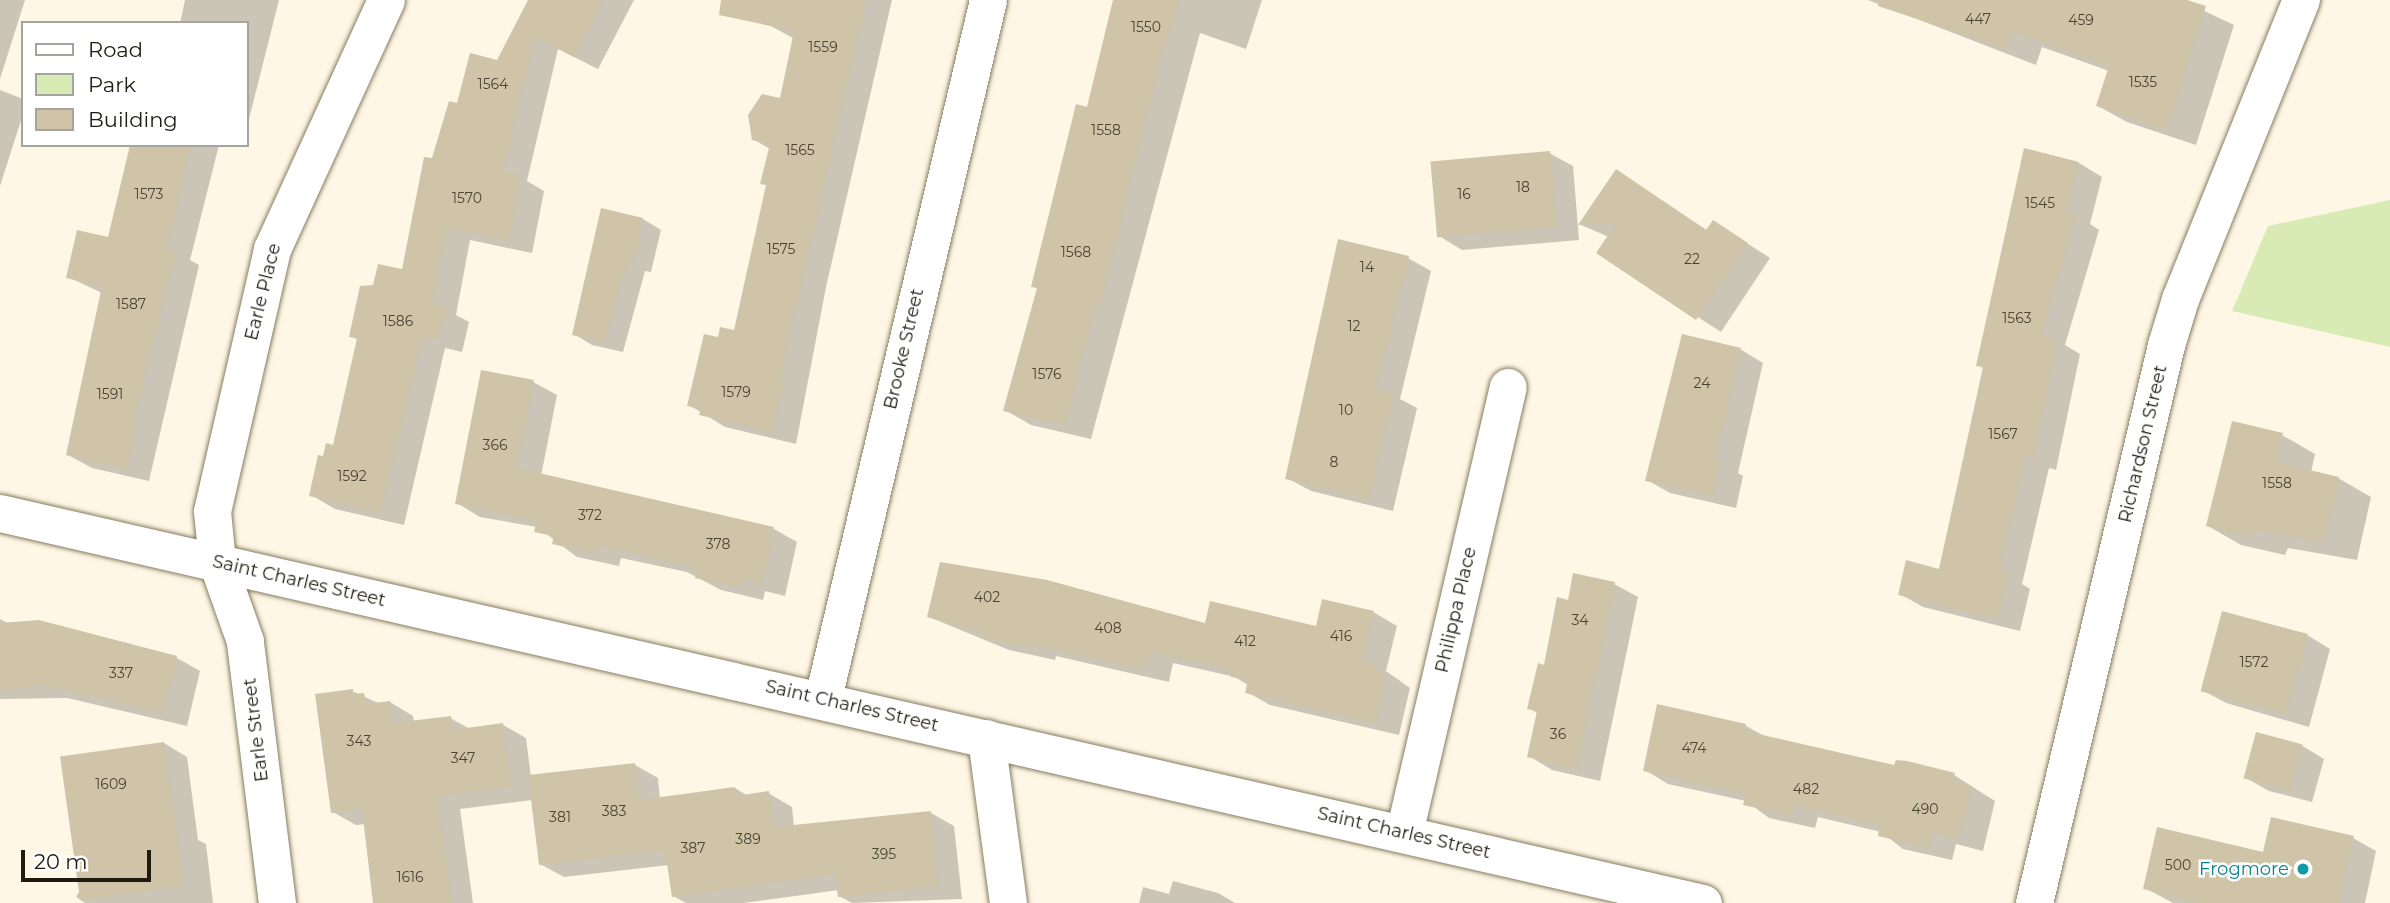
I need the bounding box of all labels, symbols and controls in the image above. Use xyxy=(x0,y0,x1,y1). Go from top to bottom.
house number: 447 xyxy=(1965,11,1991,27)
house number: 459 xyxy=(2068,12,2094,28)
house number: 1550 xyxy=(1131,19,1161,35)
legend xyxy=(21,21,248,147)
text: Road xyxy=(88,37,143,62)
house number: 1559 xyxy=(808,39,838,55)
text: Park xyxy=(88,72,136,97)
house number: 1535 xyxy=(2129,74,2157,90)
house number: 1564 xyxy=(478,76,508,92)
text: Building xyxy=(88,107,178,132)
house number: 1558 xyxy=(1091,122,1121,138)
house number: 1565 xyxy=(785,142,815,158)
house number: 18 xyxy=(1516,179,1530,195)
house number: 1573 xyxy=(135,186,163,202)
house number: 16 xyxy=(1457,186,1471,202)
house number: 1570 xyxy=(452,190,482,206)
house number: 1545 xyxy=(2025,195,2055,211)
street label: Earle Place xyxy=(241,241,285,343)
house number: 1575 xyxy=(767,241,795,257)
house number: 1568 xyxy=(1061,244,1091,260)
house number: 22 xyxy=(1684,251,1700,267)
house number: 14 xyxy=(1360,259,1374,275)
street label: Brooke Street xyxy=(880,286,928,412)
house number: 1587 xyxy=(116,296,146,312)
house number: 1563 xyxy=(2002,310,2032,326)
house number: 1586 xyxy=(383,313,413,329)
house number: 12 xyxy=(1347,318,1361,334)
street label: Richardson Street xyxy=(2114,363,2172,525)
house number: 1576 xyxy=(1032,366,1062,382)
house number: 24 xyxy=(1694,375,1710,391)
house number: 1579 xyxy=(721,384,751,400)
house number: 1591 xyxy=(97,386,123,402)
house number: 10 xyxy=(1339,402,1353,418)
house number: 1567 xyxy=(1988,426,2018,442)
house number: 366 xyxy=(483,437,507,453)
house number: 8 xyxy=(1330,454,1338,470)
house number: 1592 xyxy=(337,468,367,484)
house number: 1558 xyxy=(2262,475,2292,491)
house number: 372 xyxy=(578,507,602,523)
house number: 378 xyxy=(706,536,730,552)
street label: Philippa Place xyxy=(1431,545,1481,675)
street label: Saint Charles Street xyxy=(210,551,388,611)
house number: 402 xyxy=(974,589,1000,605)
house number: 34 xyxy=(1571,612,1589,628)
house number: 408 xyxy=(1094,620,1122,636)
house number: 416 xyxy=(1330,628,1352,644)
house number: 412 xyxy=(1234,633,1256,649)
house number: 1572 xyxy=(2240,654,2268,670)
house number: 337 xyxy=(109,665,133,681)
street label: Saint Charles Street xyxy=(763,676,941,736)
street label: Earle Street xyxy=(239,677,273,783)
house number: 36 xyxy=(1550,726,1566,742)
house number: 343 xyxy=(347,733,371,749)
house number: 474 xyxy=(1681,740,1707,756)
house number: 347 xyxy=(451,750,475,766)
house number: 1609 xyxy=(95,776,127,792)
house number: 482 xyxy=(1793,781,1819,797)
house number: 490 xyxy=(1912,801,1938,817)
house number: 383 xyxy=(602,803,626,819)
street label: Saint Charles Street xyxy=(1315,803,1493,863)
house number: 381 xyxy=(549,809,571,825)
house number: 389 xyxy=(735,831,761,847)
scale bar xyxy=(24,836,154,880)
house number: 387 xyxy=(680,840,706,856)
house number: 395 xyxy=(872,846,896,862)
text: 20 m xyxy=(34,849,88,874)
house number: 500 xyxy=(2165,857,2191,873)
place label: Frogmore xyxy=(2199,858,2289,880)
marker: Frogmore xyxy=(2295,861,2311,877)
house number: 1616 xyxy=(396,869,424,885)

